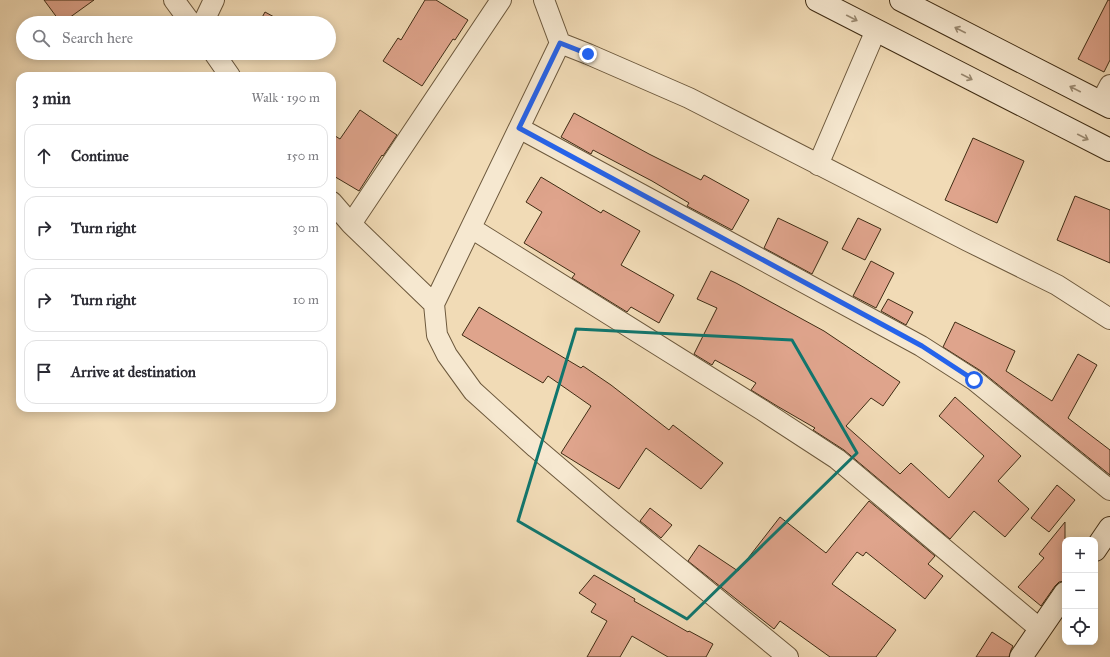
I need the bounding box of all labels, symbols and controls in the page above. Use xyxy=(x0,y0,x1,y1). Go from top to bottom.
one-way arrow xyxy=(845,15,857,22)
search box xyxy=(16,16,336,60)
one-way arrow xyxy=(954,26,966,33)
icon: search xyxy=(30,27,52,49)
text: Search here xyxy=(62,29,133,47)
route end xyxy=(579,45,597,63)
one-way arrow xyxy=(961,74,973,81)
one-way arrow xyxy=(1070,85,1082,92)
text: 3 min xyxy=(32,88,71,109)
text: Walk · 190 m xyxy=(251,90,320,106)
one-way arrow xyxy=(1077,133,1089,141)
icon: ahead xyxy=(33,145,55,167)
text: Continue xyxy=(71,147,129,165)
text: 150 m xyxy=(287,148,319,164)
icon: right xyxy=(33,217,55,239)
text: Turn right xyxy=(71,219,136,237)
text: 30 m xyxy=(293,220,319,236)
icon: right xyxy=(33,289,55,311)
text: Turn right xyxy=(71,291,136,309)
text: 10 m xyxy=(293,292,319,308)
icon: arrive xyxy=(33,361,55,383)
text: Arrive at destination xyxy=(71,363,196,381)
route start xyxy=(965,371,983,389)
map controls xyxy=(1062,537,1098,645)
button: + xyxy=(1062,537,1098,573)
button: − xyxy=(1062,573,1098,609)
button: locate xyxy=(1062,609,1098,645)

